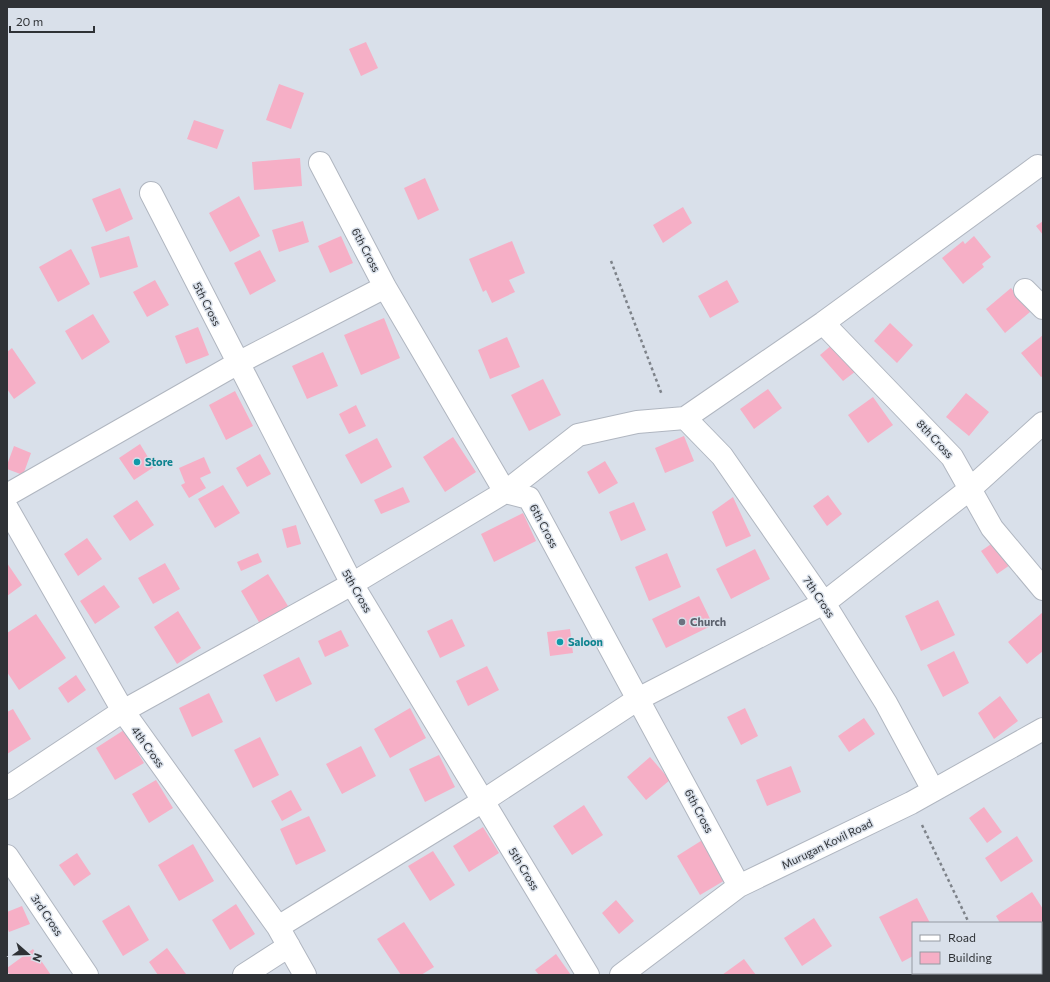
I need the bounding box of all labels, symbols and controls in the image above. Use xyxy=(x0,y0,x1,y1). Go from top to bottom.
scale bar xyxy=(10,8,94,34)
text: 20 m xyxy=(16,14,43,28)
street label: 6th Cross xyxy=(349,226,383,274)
street label: 5th Cross xyxy=(191,280,224,328)
street label: 8th Cross xyxy=(914,417,956,461)
place label: Store xyxy=(145,455,173,468)
marker: Store xyxy=(132,457,142,467)
street label: 6th Cross xyxy=(527,502,561,550)
street label: 5th Cross xyxy=(340,567,375,615)
street label: 7th Cross xyxy=(801,574,838,620)
place label: Church xyxy=(690,615,726,628)
marker: Church xyxy=(677,617,687,627)
place label: Saloon xyxy=(568,635,603,648)
marker: Saloon xyxy=(555,637,565,647)
street label: 4th Cross xyxy=(129,724,168,770)
street label: 6th Cross xyxy=(682,787,716,835)
street label: Murugan Kovil Road xyxy=(779,816,874,871)
street label: 5th Cross xyxy=(507,845,542,892)
street label: 3rd Cross xyxy=(29,892,66,938)
legend xyxy=(912,922,1042,974)
text: Road xyxy=(948,930,976,944)
north arrow xyxy=(8,934,48,974)
text: Building xyxy=(948,950,992,964)
text: N xyxy=(30,951,45,964)

